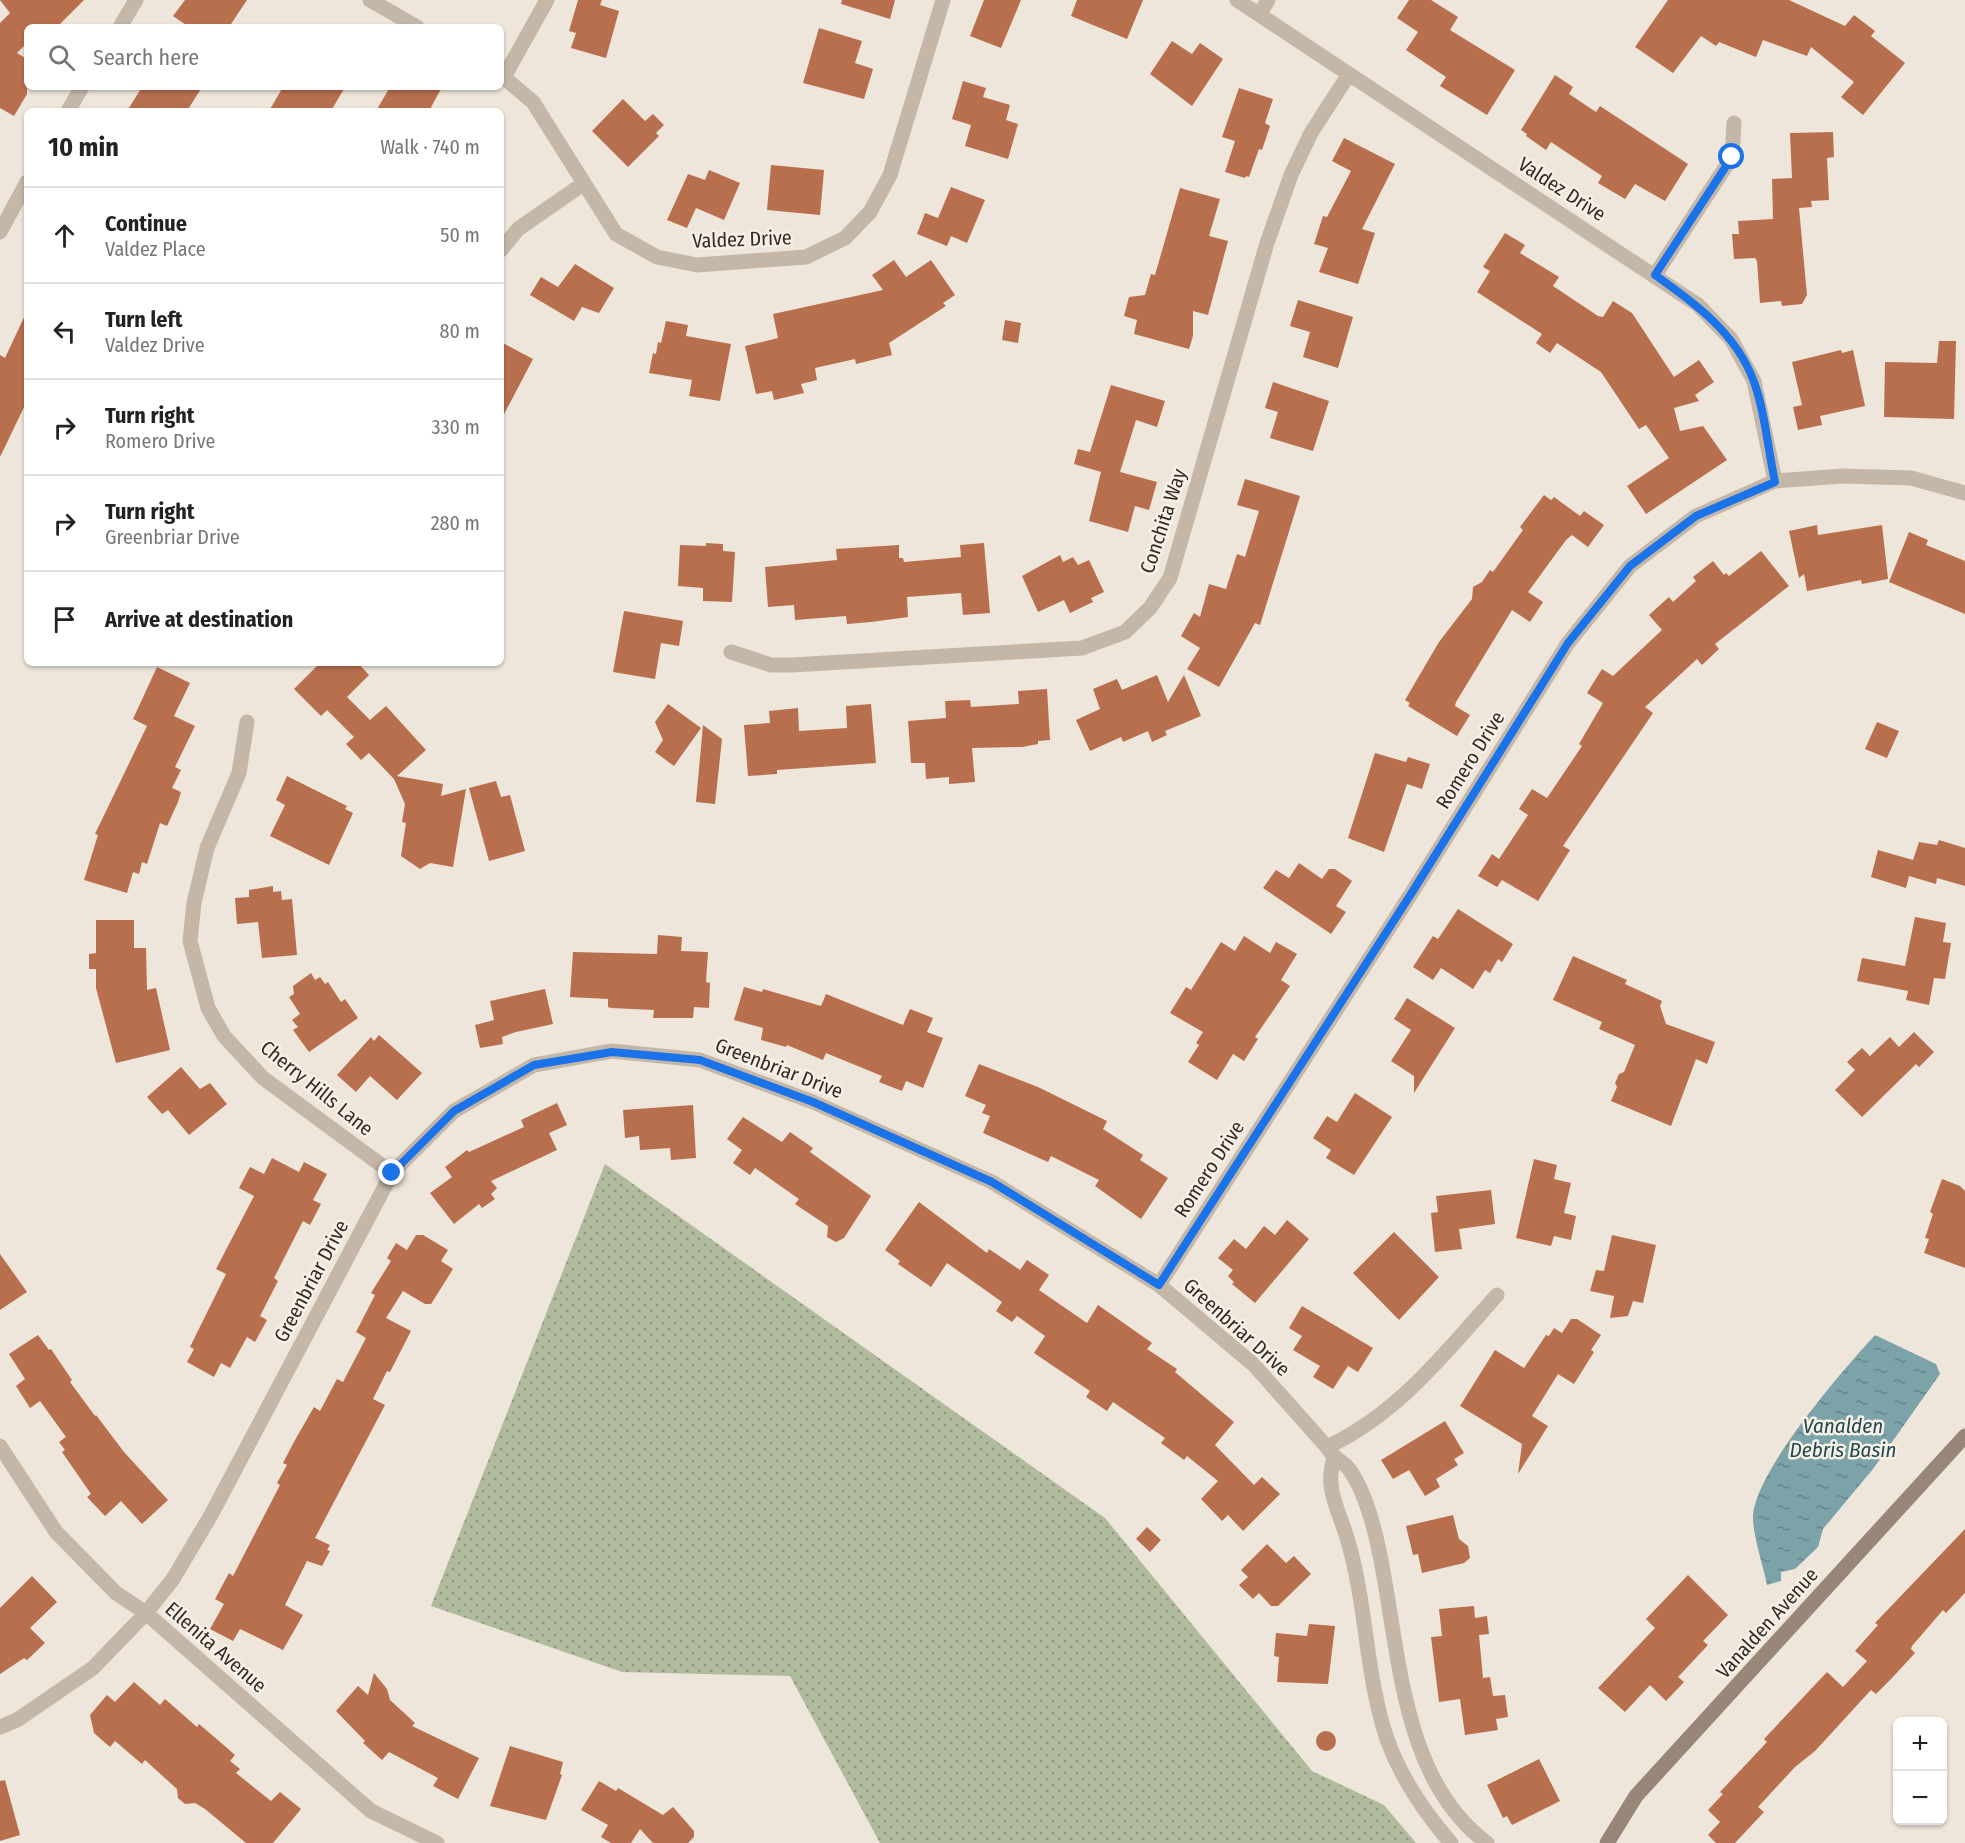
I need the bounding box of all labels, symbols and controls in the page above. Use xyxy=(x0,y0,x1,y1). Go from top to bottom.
search box xyxy=(24,24,504,90)
icon: search xyxy=(45,41,78,74)
text: Search here xyxy=(93,44,199,71)
text: 10 min xyxy=(48,132,119,163)
text: Walk · 740 m xyxy=(380,135,480,159)
route start xyxy=(1718,143,1744,169)
street label: Valdez Drive xyxy=(1514,152,1610,226)
text: Continue xyxy=(105,210,187,237)
icon: ahead xyxy=(48,219,81,252)
text: 50 m xyxy=(440,223,480,247)
street label: Valdez Drive xyxy=(692,225,792,253)
text: Valdez Place xyxy=(105,237,206,261)
text: Turn left xyxy=(105,306,183,333)
icon: left xyxy=(48,315,81,348)
text: 80 m xyxy=(440,319,480,343)
text: Valdez Drive xyxy=(105,333,205,357)
text: Turn right xyxy=(105,402,194,429)
icon: right xyxy=(48,411,81,444)
text: 330 m xyxy=(431,415,480,439)
text: Romero Drive xyxy=(105,429,215,453)
street label: Conchita Way xyxy=(1135,466,1191,576)
text: Turn right xyxy=(105,498,194,525)
icon: right xyxy=(48,507,81,540)
text: 280 m xyxy=(431,511,480,535)
text: Greenbriar Drive xyxy=(105,525,240,549)
icon: arrive xyxy=(48,603,81,636)
text: Arrive at destination xyxy=(105,606,293,633)
street label: Romero Drive xyxy=(1431,707,1509,813)
street label: Greenbriar Drive xyxy=(712,1033,846,1103)
street label: Cherry Hills Lane xyxy=(256,1035,378,1141)
street label: Romero Drive xyxy=(1169,1116,1249,1222)
route end xyxy=(378,1159,404,1185)
street label: Greenbriar Drive xyxy=(269,1216,353,1346)
street label: Greenbriar Drive xyxy=(1179,1273,1295,1381)
water label: Vanalden Debris Basin xyxy=(1789,1413,1897,1463)
street label: Vanalden Avenue xyxy=(1711,1563,1823,1683)
street label: Ellenita Avenue xyxy=(161,1597,271,1697)
map controls xyxy=(1893,1717,1947,1825)
button: + xyxy=(1893,1717,1947,1771)
button: − xyxy=(1893,1771,1947,1825)

